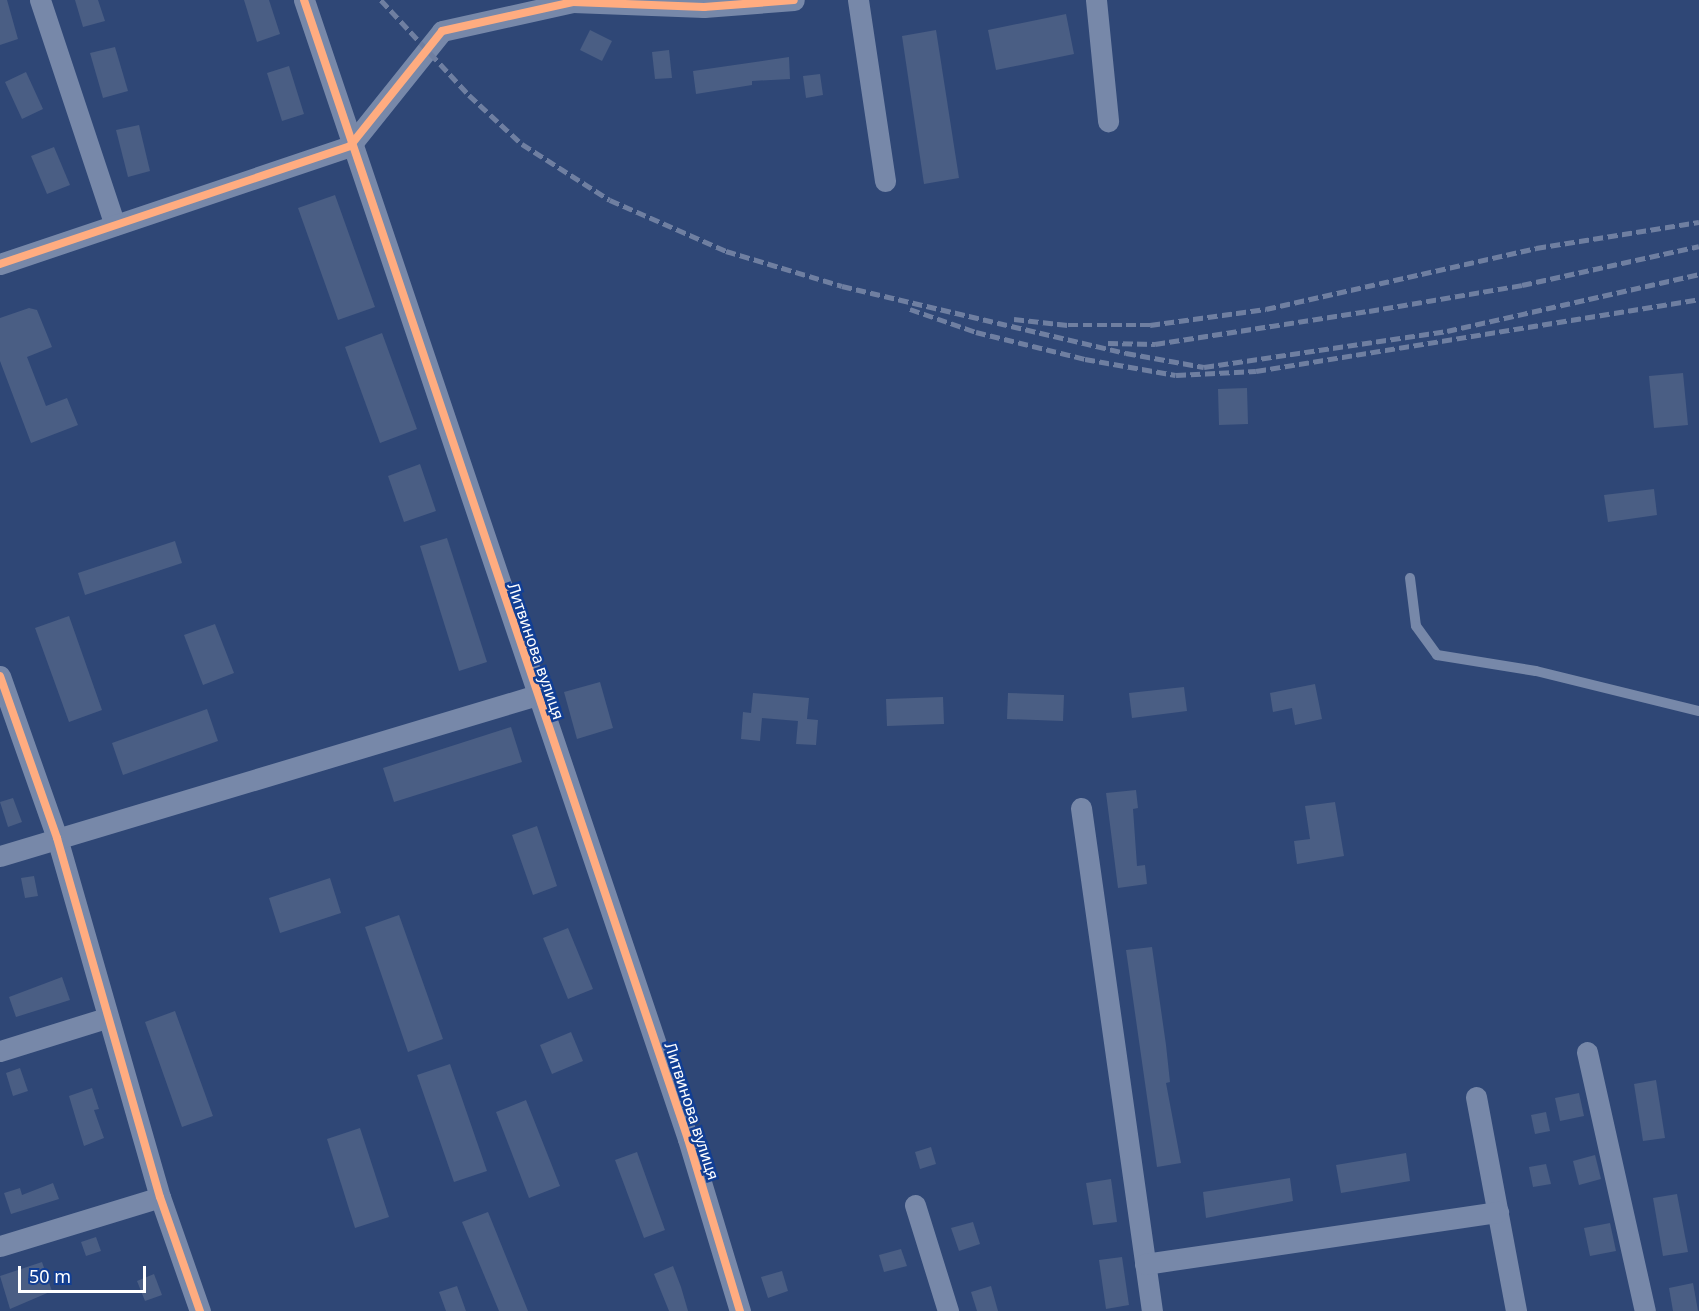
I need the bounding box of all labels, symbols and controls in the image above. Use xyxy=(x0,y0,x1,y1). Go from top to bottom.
street label: Литвинова вулиця xyxy=(504,580,568,722)
street label: Литвинова вулиця xyxy=(661,1040,723,1182)
scale bar xyxy=(21,1254,148,1292)
text: 50 m xyxy=(29,1264,71,1288)

